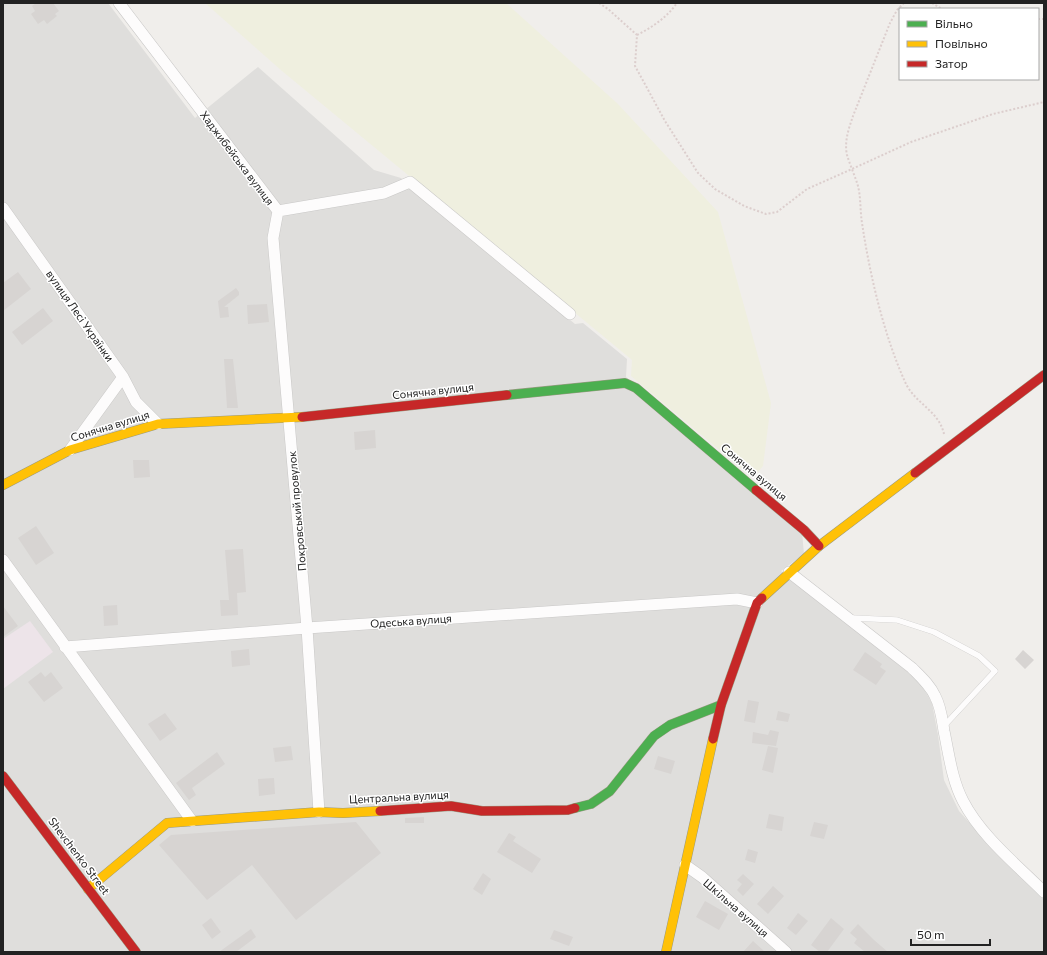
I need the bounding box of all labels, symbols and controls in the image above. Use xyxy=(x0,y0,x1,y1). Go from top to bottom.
legend xyxy=(899,8,1039,80)
text: Вільно xyxy=(935,16,973,30)
text: Повільно xyxy=(935,36,988,50)
text: Затор xyxy=(935,56,968,70)
street label: Хаджибейська вулиця xyxy=(198,108,277,207)
street label: вулиця Лесі Українки xyxy=(44,268,117,364)
street label: Сонячна вулиця xyxy=(391,380,474,401)
street label: Сонячна вулиця xyxy=(69,407,151,444)
street label: Сонячна вулиця xyxy=(719,440,790,503)
street label: Покровський провулок xyxy=(285,450,308,572)
street label: Одеська вулиця xyxy=(370,611,452,630)
street label: Центральна вулиця xyxy=(349,787,449,806)
street label: Shevchenko Street xyxy=(46,815,113,897)
street label: Шкільна вулиця xyxy=(701,876,772,940)
scale bar xyxy=(911,921,990,947)
text: 50 m xyxy=(917,927,945,941)

